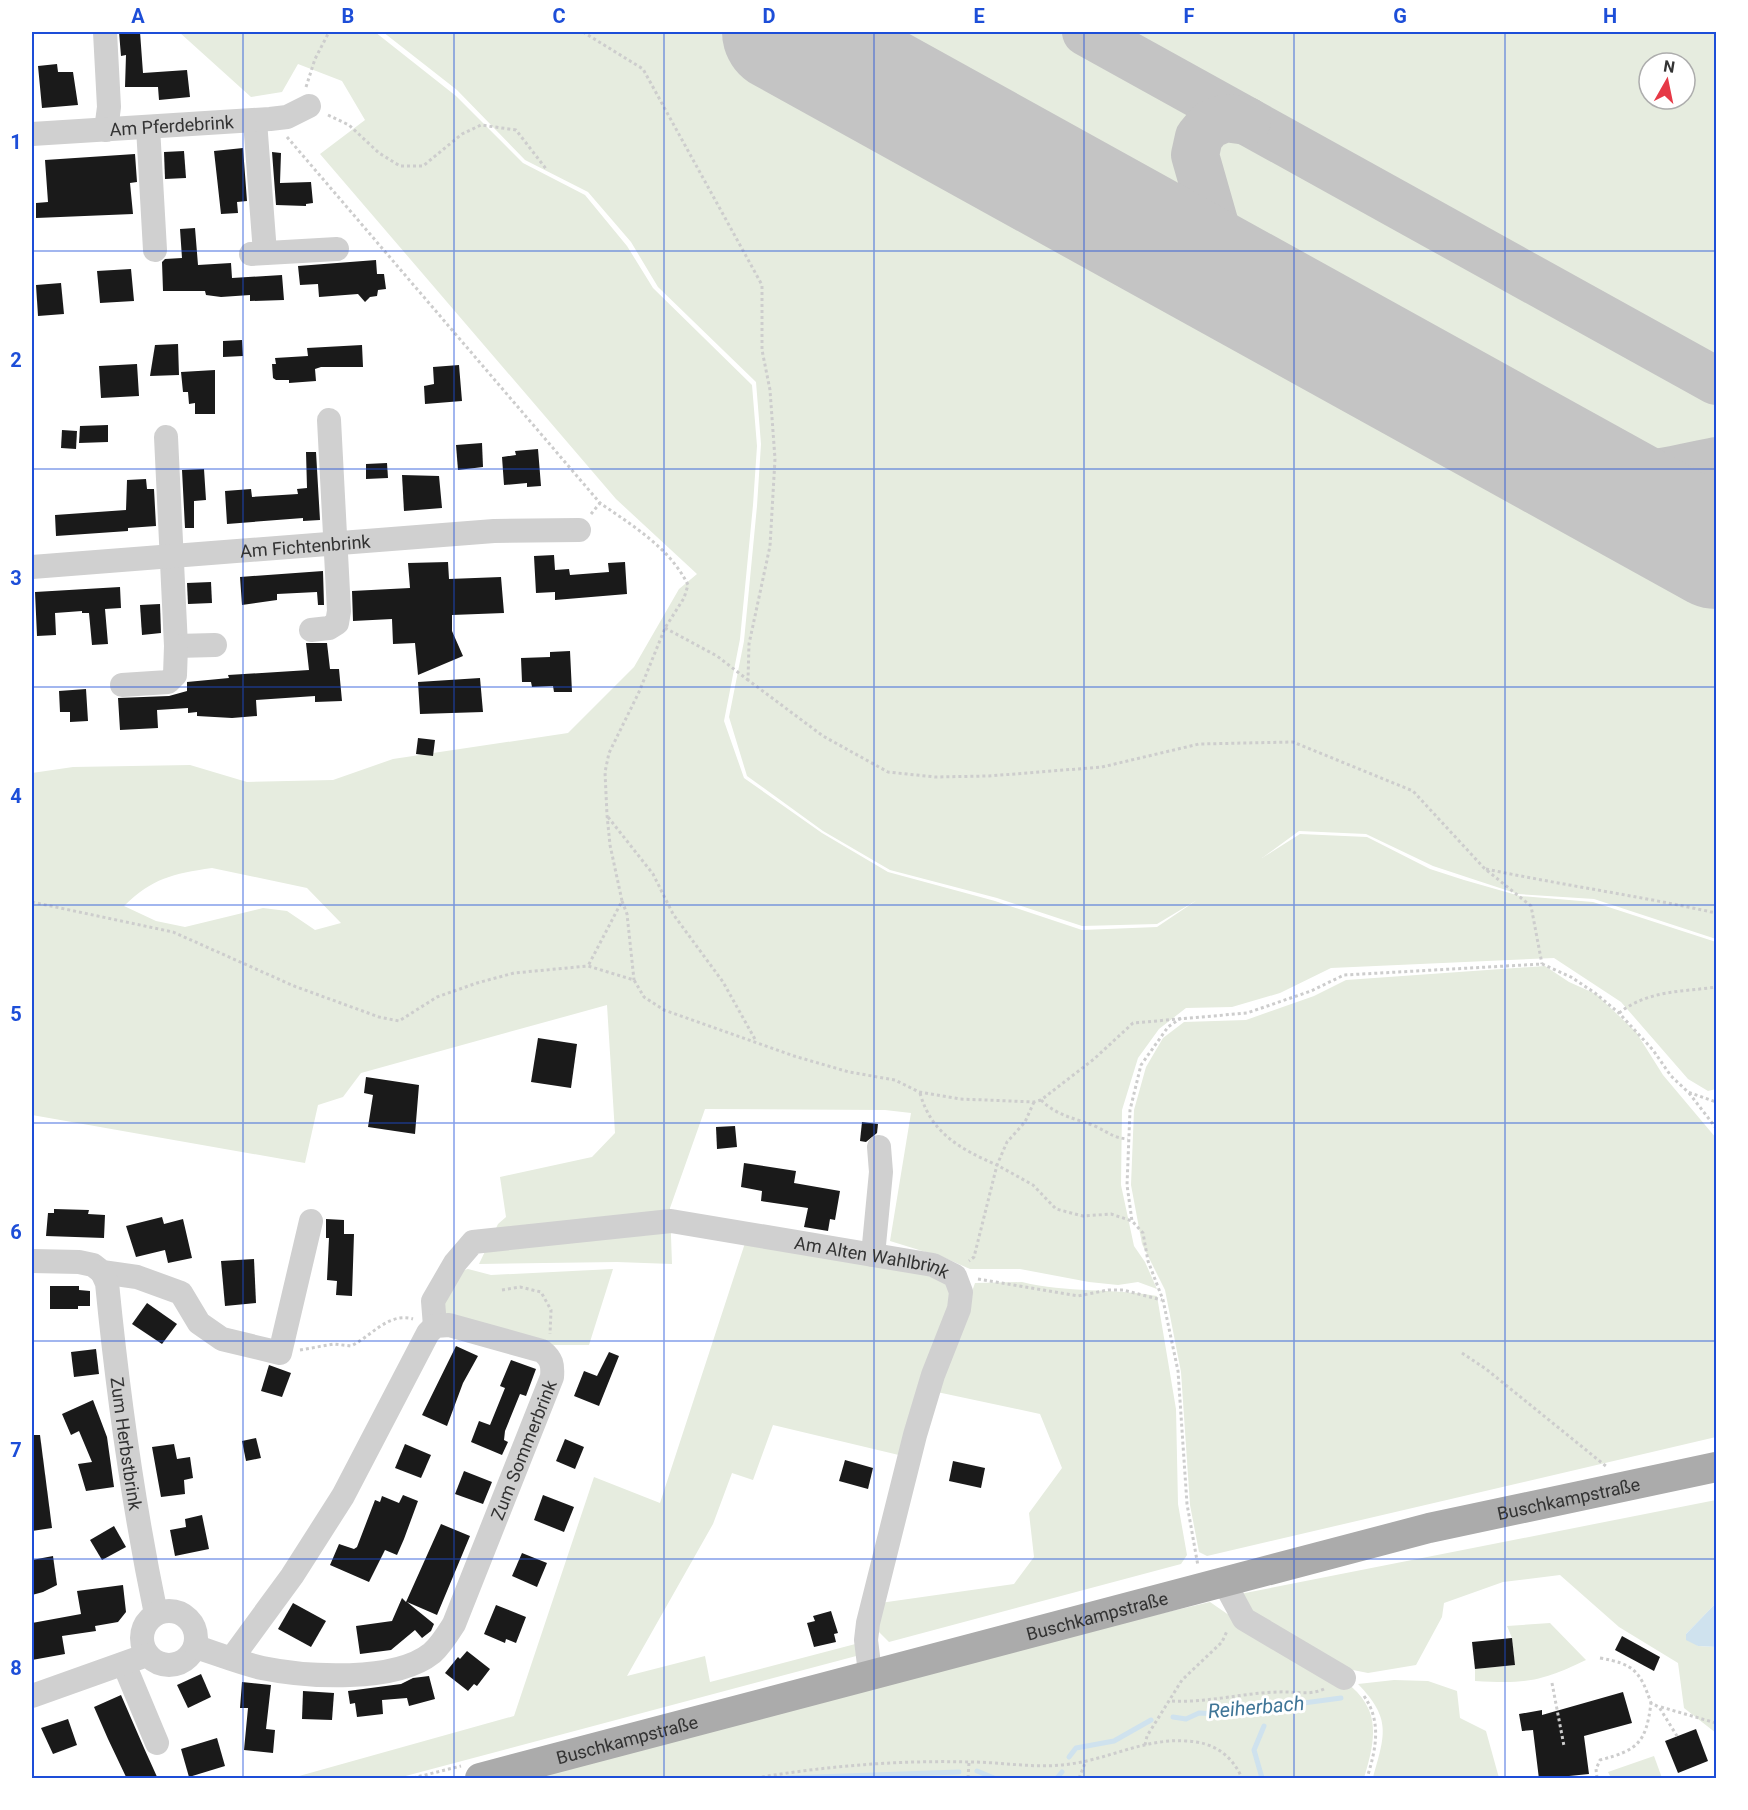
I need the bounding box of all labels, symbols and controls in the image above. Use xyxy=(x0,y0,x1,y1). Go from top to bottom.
text: A xyxy=(131,4,145,28)
text: B xyxy=(342,4,354,28)
text: C xyxy=(552,4,566,28)
text: D xyxy=(763,4,776,28)
text: E xyxy=(973,4,985,28)
text: F xyxy=(1184,4,1195,28)
text: G xyxy=(1393,4,1407,28)
text: H xyxy=(1603,4,1617,28)
north arrow xyxy=(1637,51,1697,111)
text: N xyxy=(1662,56,1676,77)
street label: Am Pferdebrink xyxy=(109,111,235,140)
text: 1 xyxy=(10,130,22,154)
text: 2 xyxy=(10,348,22,372)
street label: Am Fichtenbrink xyxy=(239,530,372,561)
text: 3 xyxy=(10,566,22,590)
text: 4 xyxy=(10,784,22,808)
text: 5 xyxy=(10,1002,22,1026)
text: 6 xyxy=(10,1220,22,1244)
street label: Am Alten Wahlbrink xyxy=(793,1231,954,1283)
street label: Zum Herbstbrink xyxy=(107,1376,147,1513)
street label: Zum Sommerbrink xyxy=(486,1376,561,1523)
text: 7 xyxy=(10,1438,22,1462)
street label: Buschkampstraße xyxy=(1495,1473,1642,1524)
street label: Buschkampstraße xyxy=(1024,1587,1170,1644)
text: 8 xyxy=(10,1656,22,1680)
water label: Reiherbach xyxy=(1207,1691,1305,1723)
street label: Buschkampstraße xyxy=(554,1711,700,1768)

